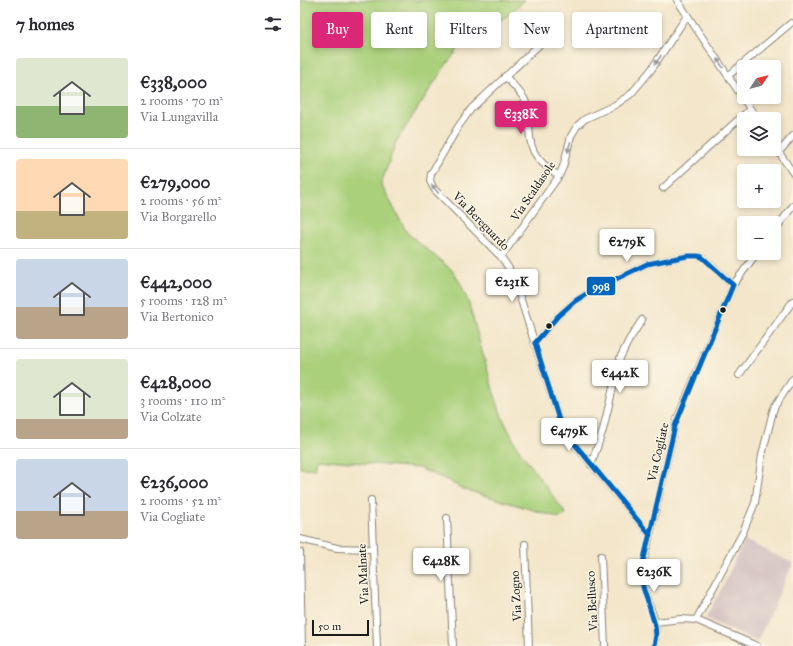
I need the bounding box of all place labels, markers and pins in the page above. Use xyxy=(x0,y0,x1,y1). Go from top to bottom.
pin: €338K xyxy=(493,101,549,135)
pin: €279K xyxy=(599,229,655,263)
pin: €231K xyxy=(484,269,540,303)
unlabelled marker xyxy=(718,305,728,315)
unlabelled marker xyxy=(544,321,554,331)
pin: €442K xyxy=(592,360,648,394)
pin: €479K xyxy=(541,418,597,452)
pin: €428K xyxy=(413,548,469,582)
pin: €236K xyxy=(626,559,682,593)

